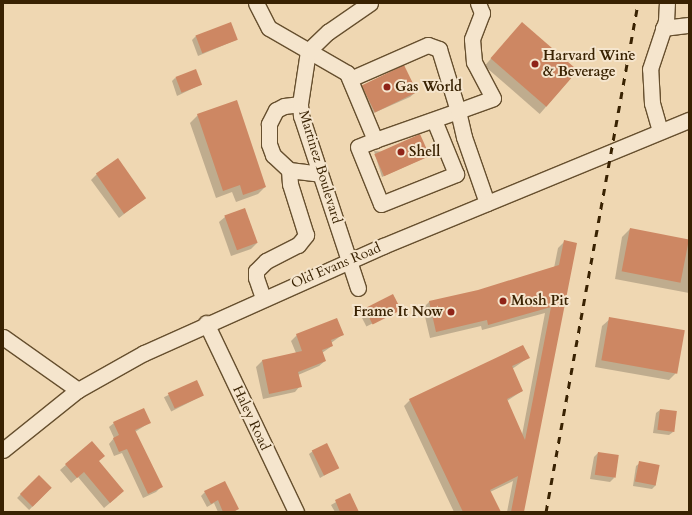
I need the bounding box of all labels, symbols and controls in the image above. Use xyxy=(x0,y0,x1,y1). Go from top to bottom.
place label: Harvard Wine & Beverage xyxy=(543,48,635,80)
marker: Harvard Wine & Beverage xyxy=(530,59,540,69)
place label: Gas World xyxy=(395,79,462,95)
marker: Gas World xyxy=(382,82,392,92)
street label: Martinez Boulevard xyxy=(295,108,345,226)
place label: Shell xyxy=(409,144,440,160)
marker: Shell xyxy=(396,147,406,157)
street label: Old Evans Road xyxy=(289,240,383,292)
place label: Mosh Pit xyxy=(511,293,569,309)
marker: Mosh Pit xyxy=(498,296,508,306)
place label: Frame It Now xyxy=(353,304,443,320)
marker: Frame It Now xyxy=(446,307,456,317)
street label: Haley Road xyxy=(229,383,273,453)

